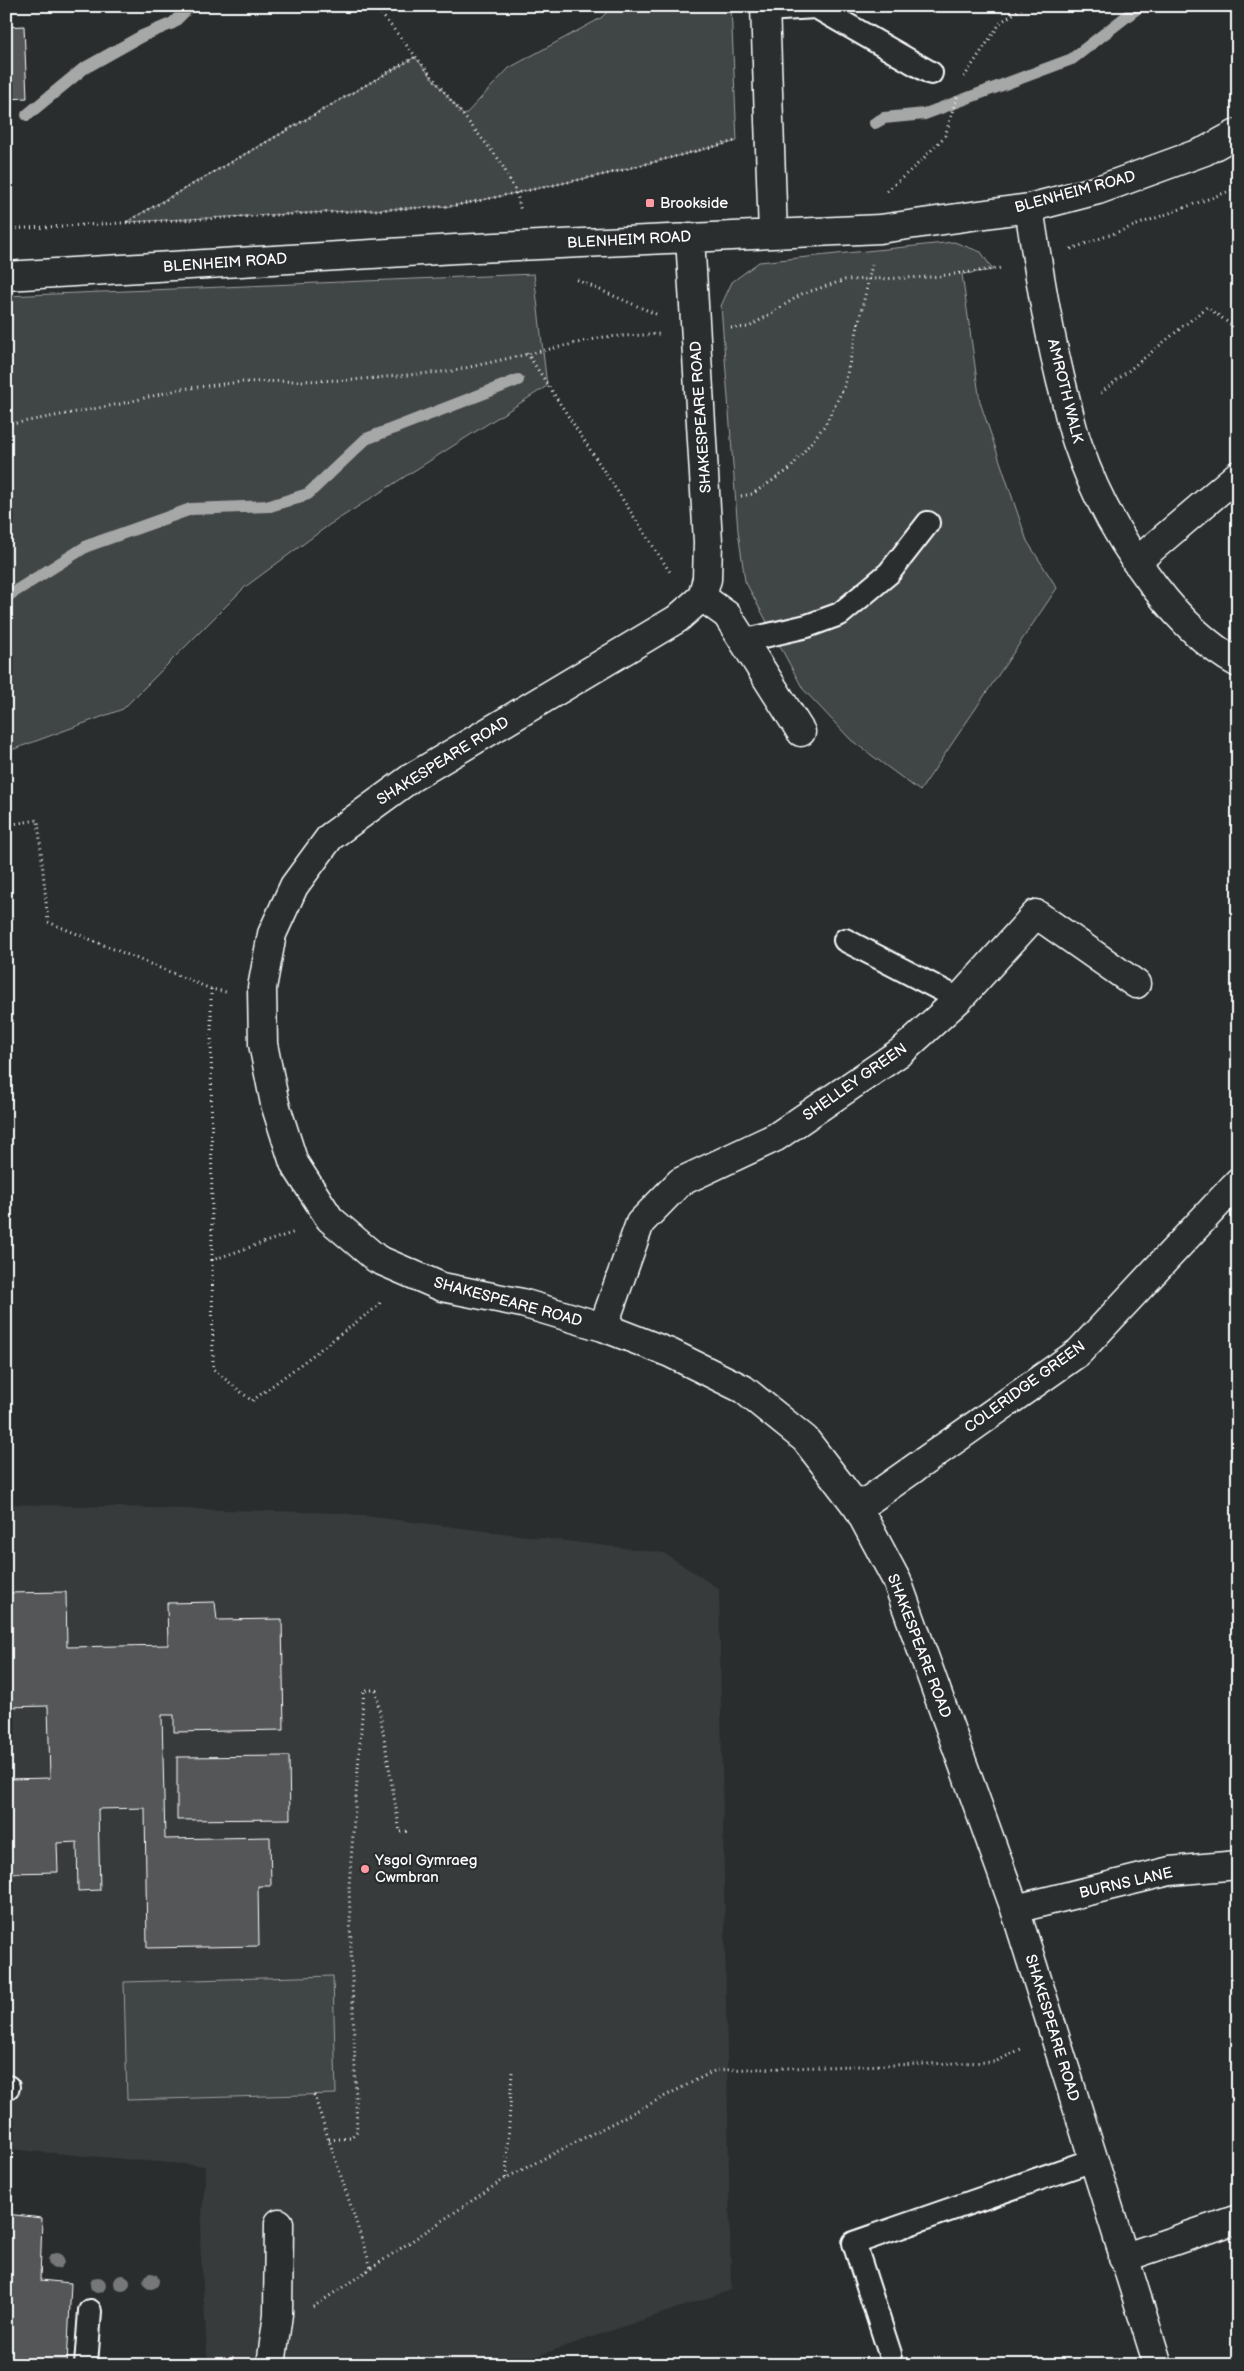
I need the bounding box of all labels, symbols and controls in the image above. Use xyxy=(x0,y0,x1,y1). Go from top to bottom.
street label: BLENHEIM ROAD xyxy=(1013,167,1138,217)
place label: Brookside xyxy=(660,194,728,213)
marker: Brookside xyxy=(644,197,656,209)
street label: BLENHEIM ROAD xyxy=(566,227,692,253)
street label: BLENHEIM ROAD xyxy=(162,249,288,277)
street label: AMROTH WALK xyxy=(1043,337,1087,445)
street label: SHAKESPEARE ROAD xyxy=(686,340,716,494)
street label: SHAKESPEARE ROAD xyxy=(373,712,513,810)
street label: SHELLEY GREEN xyxy=(799,1039,911,1125)
street label: SHAKESPEARE ROAD xyxy=(432,1273,584,1331)
street label: COLERIDGE GREEN xyxy=(961,1337,1089,1437)
street label: SHAKESPEARE ROAD xyxy=(883,1571,955,1721)
place label: Ysgol Gymraeg Cwmbran xyxy=(374,1851,477,1887)
marker: Ysgol Gymraeg Cwmbran xyxy=(359,1863,371,1875)
street label: BURNS LANE xyxy=(1077,1863,1175,1903)
street label: SHAKESPEARE ROAD xyxy=(1021,1952,1083,2104)

